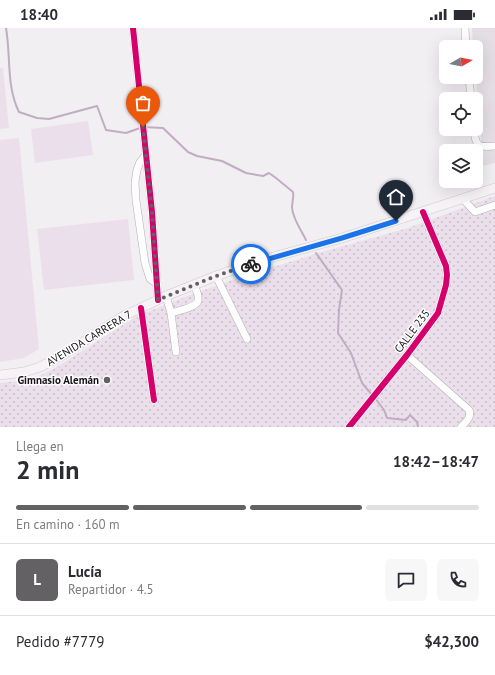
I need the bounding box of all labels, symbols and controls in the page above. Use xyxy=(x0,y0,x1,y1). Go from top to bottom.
text: 18:40 xyxy=(20,5,58,24)
north arrow xyxy=(439,40,483,84)
map controls xyxy=(439,40,483,188)
pin xyxy=(126,86,160,127)
icon: bag xyxy=(132,92,154,114)
button: locate xyxy=(439,92,483,136)
button: layers xyxy=(439,144,483,188)
pin xyxy=(379,180,413,221)
icon: home xyxy=(385,186,407,208)
courier xyxy=(231,244,271,284)
icon: bike xyxy=(240,253,262,275)
street label: AVENIDA CARRERA 7 xyxy=(44,307,134,369)
street label: CALLE 235 xyxy=(391,307,433,355)
place label: Gimnasio Alemán xyxy=(17,373,99,387)
marker: Gimnasio Alemán xyxy=(102,375,112,385)
text: Llega en xyxy=(16,438,64,455)
text: 18:42–18:47 xyxy=(393,452,479,471)
text: 2 min xyxy=(16,453,79,486)
text: En camino · 160 m xyxy=(16,516,120,533)
button: chat xyxy=(385,559,427,601)
button: phone xyxy=(437,559,479,601)
text: Lucía xyxy=(68,562,102,581)
text: L xyxy=(33,570,41,589)
text: Repartidor · 4.5 xyxy=(68,581,154,598)
text: Pedido #7779 xyxy=(16,632,105,651)
text: $42,300 xyxy=(424,632,479,651)

